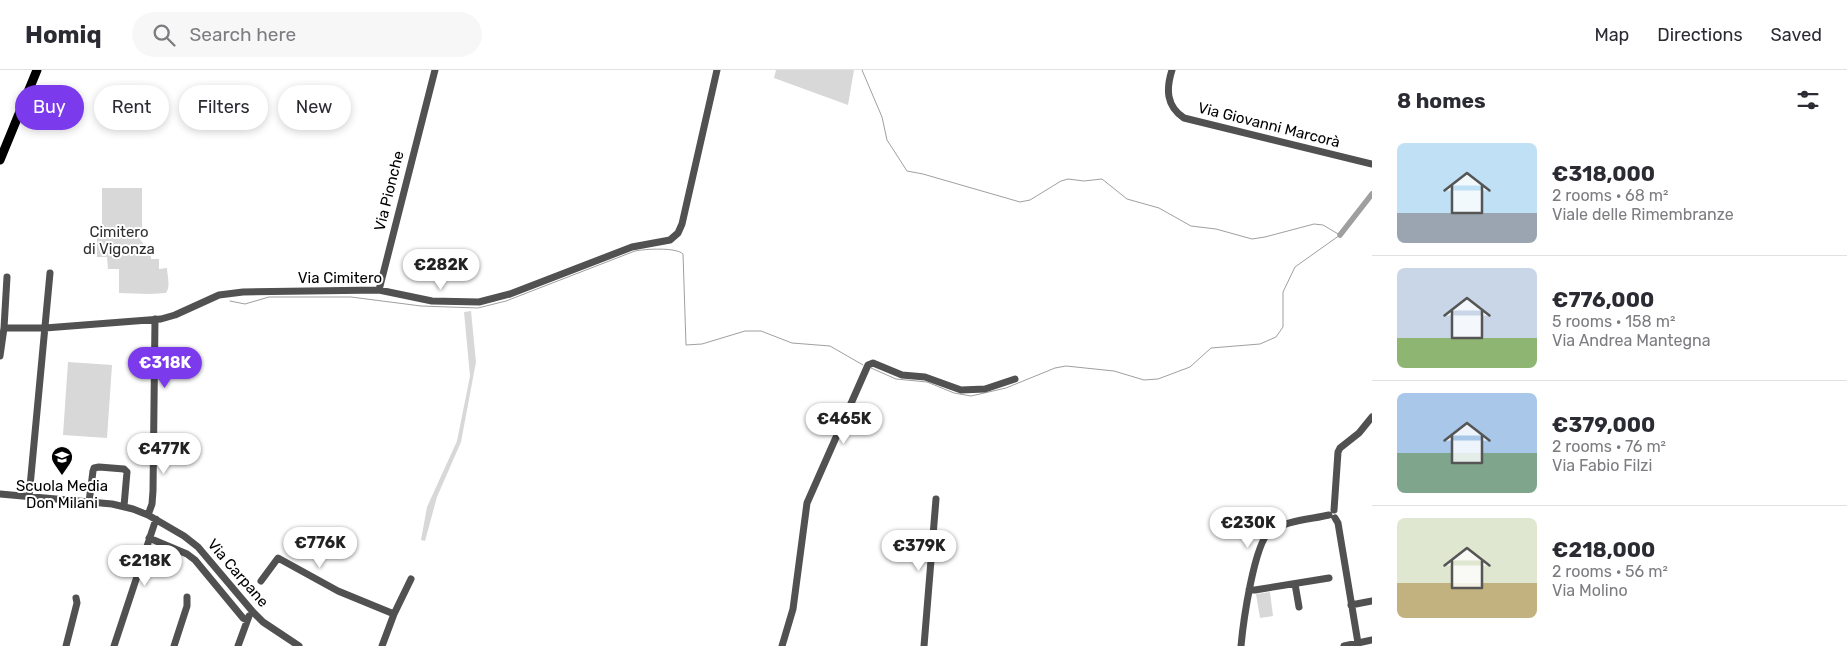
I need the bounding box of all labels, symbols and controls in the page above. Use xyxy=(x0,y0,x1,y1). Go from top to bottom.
search box xyxy=(132,12,482,57)
text: Homiq xyxy=(25,21,102,49)
icon: search xyxy=(150,21,178,49)
text: Search here xyxy=(190,23,296,46)
text: Map xyxy=(1594,24,1629,46)
text: Directions xyxy=(1657,24,1743,46)
text: Saved xyxy=(1771,24,1822,46)
chip: Buy xyxy=(15,85,84,130)
chip: Rent xyxy=(94,85,169,130)
chip: Filters xyxy=(179,85,268,130)
chip: New xyxy=(278,85,351,130)
icon: filters xyxy=(1794,86,1822,114)
text: 8 homes xyxy=(1397,88,1486,113)
street label: Via Giovanni Marcorà xyxy=(1196,99,1342,151)
street label: Via Pionche xyxy=(370,149,408,233)
text: €318,000 xyxy=(1552,161,1655,186)
icon: home xyxy=(1437,163,1497,223)
text: 2 rooms · 68 m² xyxy=(1552,186,1669,205)
text: Viale delle Rimembranze xyxy=(1552,205,1734,224)
park label: Cimitero di Vigonza xyxy=(83,223,155,258)
pin: €282K xyxy=(406,248,476,291)
text: €282K xyxy=(414,255,468,274)
street label: Via Cimitero xyxy=(298,269,382,287)
text: €776,000 xyxy=(1552,287,1654,312)
icon: home xyxy=(1437,288,1497,348)
text: 5 rooms · 158 m² xyxy=(1552,312,1675,331)
text: Via Andrea Mantegna xyxy=(1552,331,1711,350)
pin: €318K xyxy=(130,346,200,389)
text: €318K xyxy=(139,353,191,372)
pin: €465K xyxy=(809,402,879,445)
text: €465K xyxy=(817,409,871,428)
text: €379,000 xyxy=(1552,412,1655,437)
icon: home xyxy=(1437,413,1497,473)
pin: €477K xyxy=(129,432,199,475)
text: 2 rooms · 76 m² xyxy=(1552,437,1666,456)
text: €477K xyxy=(138,439,190,458)
school or university icon: Scuola Media Don Milani xyxy=(50,445,74,476)
text: Via Fabio Filzi xyxy=(1552,456,1652,475)
place label: Scuola Media Don Milani xyxy=(16,477,108,512)
pin: €230K xyxy=(1213,506,1283,549)
text: €230K xyxy=(1221,513,1276,532)
pin: €776K xyxy=(285,526,355,569)
pin: €379K xyxy=(884,530,954,572)
text: €776K xyxy=(294,533,346,552)
street label: Via Carpane xyxy=(204,535,272,611)
text: €379K xyxy=(892,536,946,555)
text: €218,000 xyxy=(1552,537,1655,562)
icon: home xyxy=(1437,538,1497,598)
pin: €218K xyxy=(110,544,180,587)
text: €218K xyxy=(119,551,171,570)
text: 2 rooms · 56 m² xyxy=(1552,562,1668,581)
text: Via Molino xyxy=(1552,581,1628,600)

